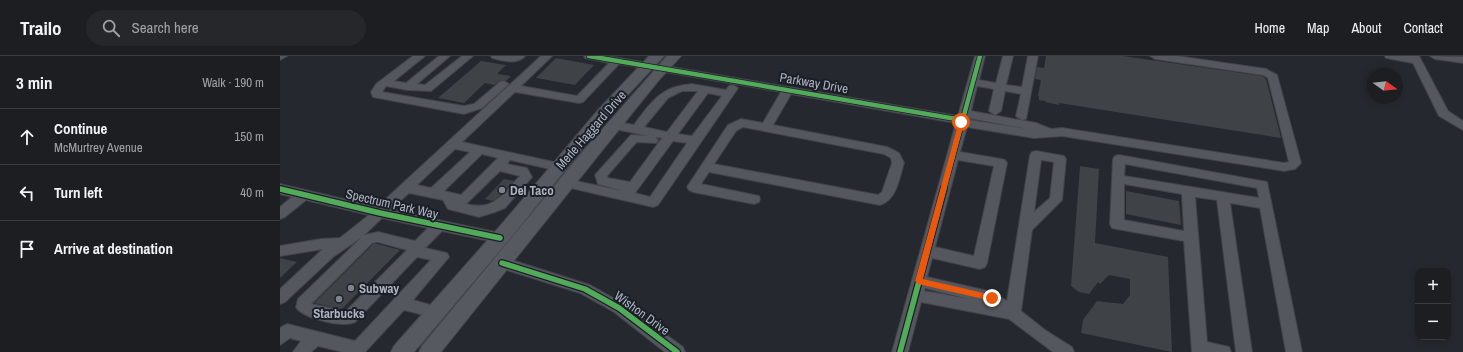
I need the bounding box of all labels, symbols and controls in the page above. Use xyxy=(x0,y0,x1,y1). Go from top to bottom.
search box xyxy=(86,10,366,46)
text: Trailo xyxy=(20,15,62,41)
icon: search xyxy=(100,17,122,39)
text: Search here xyxy=(132,17,199,38)
text: Home xyxy=(1254,19,1285,37)
text: Map xyxy=(1307,19,1329,37)
text: About xyxy=(1351,19,1381,37)
text: Contact xyxy=(1403,19,1443,37)
north arrow xyxy=(1367,68,1403,104)
street label: Parkway Drive xyxy=(778,69,850,97)
text: 3 min xyxy=(16,71,52,94)
text: Walk · 190 m xyxy=(202,74,264,91)
street label: Merle Haggard Drive xyxy=(552,87,630,173)
route start xyxy=(952,113,970,131)
text: Continue xyxy=(54,118,107,139)
icon: ahead xyxy=(16,126,38,148)
text: 150 m xyxy=(234,128,264,145)
text: McMurtrey Avenue xyxy=(54,139,143,156)
icon: left xyxy=(16,182,38,204)
text: Turn left xyxy=(54,182,102,203)
place label: Del Taco xyxy=(510,182,554,199)
text: 40 m xyxy=(240,184,264,201)
street label: Spectrum Park Way xyxy=(344,185,441,223)
marker: Del Taco xyxy=(497,185,507,195)
icon: arrive xyxy=(16,238,38,260)
text: Arrive at destination xyxy=(54,238,173,259)
map controls xyxy=(1415,268,1451,340)
button: + xyxy=(1415,268,1451,304)
place label: Subway xyxy=(359,280,399,297)
marker: Subway xyxy=(346,283,356,293)
street label: Wishon Drive xyxy=(611,287,673,339)
route end xyxy=(983,289,1001,307)
marker: Starbucks xyxy=(334,294,344,304)
button: − xyxy=(1415,304,1451,340)
place label: Starbucks xyxy=(313,305,365,322)

